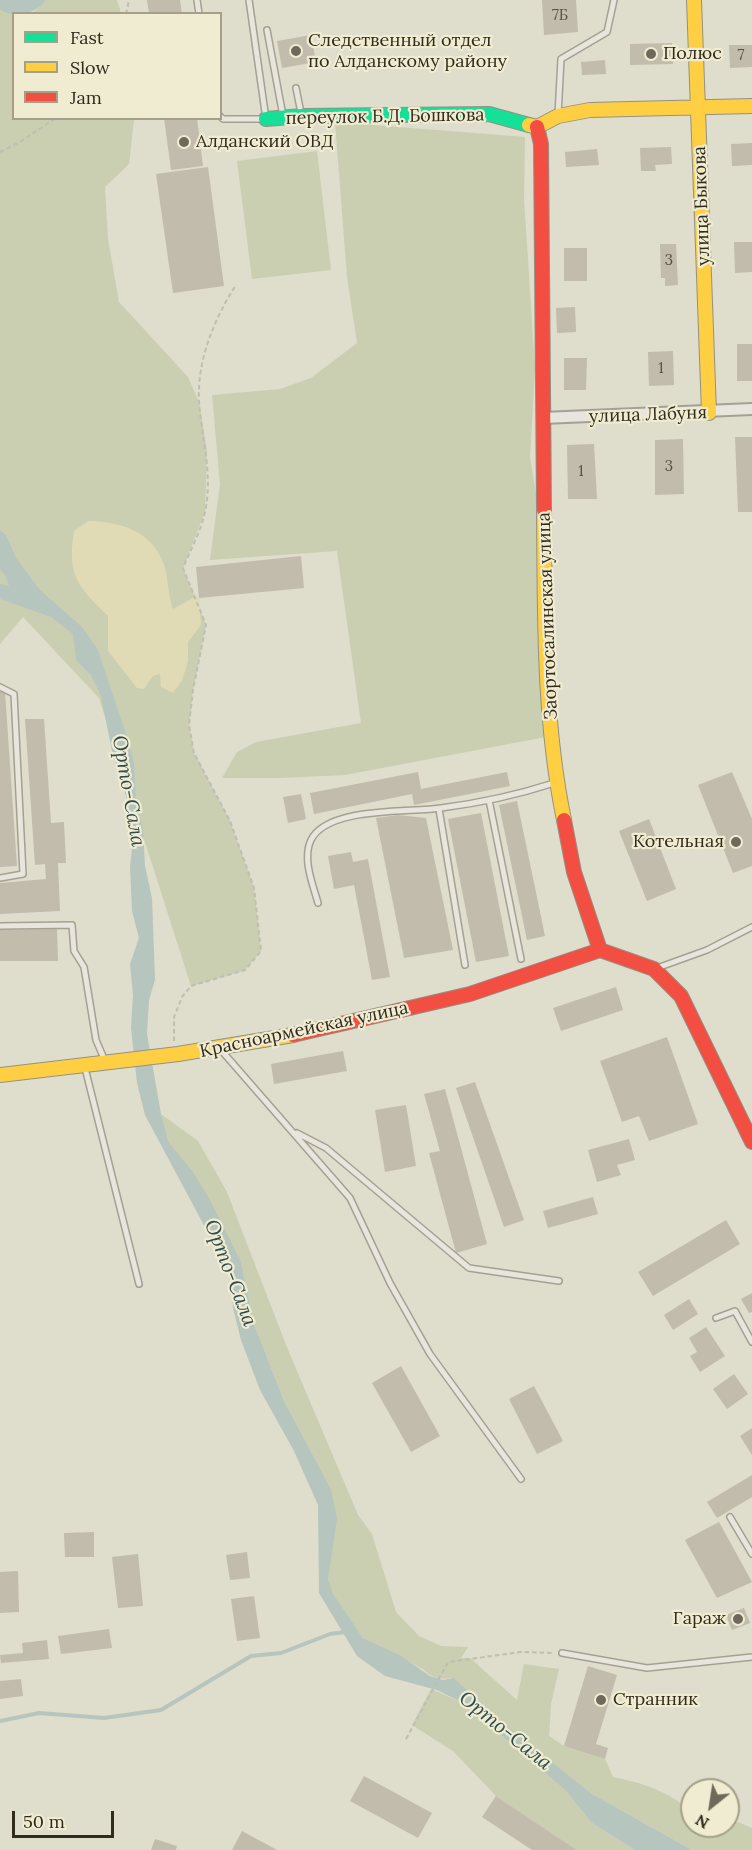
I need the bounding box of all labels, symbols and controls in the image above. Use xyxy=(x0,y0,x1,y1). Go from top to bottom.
house number: 7Б xyxy=(552,7,568,25)
legend xyxy=(12,12,222,120)
text: Fast xyxy=(70,26,104,49)
place label: Следственный отдел по Алданскому району xyxy=(308,30,507,72)
place label: Полюс xyxy=(663,43,722,65)
marker: Следственный отдел по Алданскому району xyxy=(289,44,303,58)
marker: Полюс xyxy=(644,47,658,61)
house number: 7 xyxy=(738,47,744,65)
text: Slow xyxy=(70,56,110,79)
text: Jam xyxy=(70,86,102,109)
street label: переулок Б.Д. Бошкова xyxy=(285,104,485,130)
place label: Алданский ОВД xyxy=(196,131,333,153)
marker: Алданский ОВД xyxy=(177,135,191,149)
street label: улица Быкова xyxy=(689,146,715,266)
house number: 3 xyxy=(665,252,673,270)
house number: 1 xyxy=(658,360,664,378)
street label: улица Лабуня xyxy=(588,402,708,428)
house number: 3 xyxy=(665,458,673,476)
house number: 1 xyxy=(578,463,584,481)
street label: Заортосалинская улица xyxy=(534,512,562,720)
water label: Орто-Сала xyxy=(106,734,150,848)
place label: Котельная xyxy=(633,831,724,853)
marker: Котельная xyxy=(729,835,743,849)
street label: Красноармейская улица xyxy=(198,997,410,1063)
water label: Орто-Сала xyxy=(199,1216,261,1330)
place label: Гараж xyxy=(673,1608,726,1630)
marker: Гараж xyxy=(731,1612,745,1626)
water label: Орто-Сала xyxy=(454,1686,556,1776)
place label: Странник xyxy=(613,1689,698,1711)
marker: Странник xyxy=(594,1693,608,1707)
north arrow xyxy=(680,1778,740,1838)
scale bar xyxy=(15,1799,117,1837)
text: 50 m xyxy=(23,1810,65,1833)
text: N xyxy=(692,1810,712,1834)

